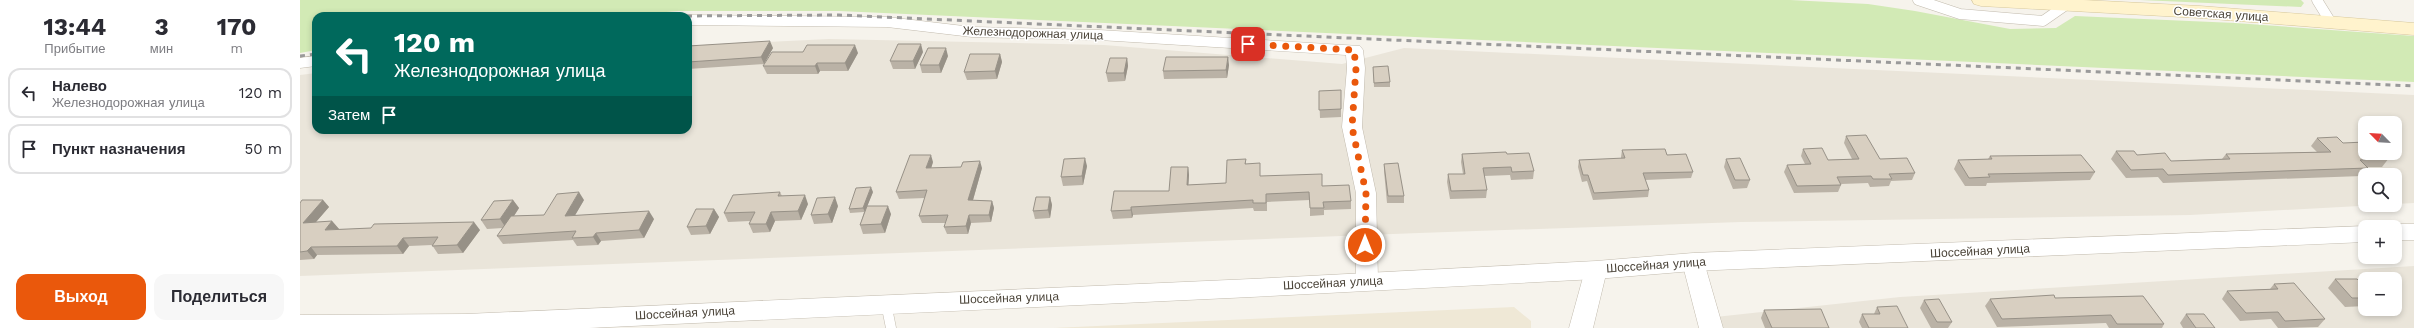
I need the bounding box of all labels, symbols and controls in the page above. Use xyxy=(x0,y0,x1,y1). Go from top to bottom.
street label: Советская улица xyxy=(2173,4,2269,24)
text: 13:44 xyxy=(43,13,106,41)
text: 3 xyxy=(154,13,169,41)
text: 170 xyxy=(217,13,256,41)
street label: Железнодорожная улица xyxy=(962,24,1104,42)
text: 120 m xyxy=(394,26,475,59)
pin xyxy=(1231,27,1265,61)
icon: left xyxy=(328,28,380,80)
icon: arrive xyxy=(1237,33,1259,55)
text: Прибытие xyxy=(44,41,105,56)
text: мин xyxy=(150,41,173,56)
text: m xyxy=(230,41,243,56)
text: Железнодорожная улица xyxy=(394,60,605,81)
text: Налево xyxy=(52,77,107,95)
icon: left xyxy=(18,82,40,104)
text: 120 m xyxy=(239,84,282,102)
text: Железнодорожная улица xyxy=(52,95,205,110)
icon: arrive xyxy=(378,104,400,126)
text: Затем xyxy=(328,106,370,124)
north arrow xyxy=(2358,116,2402,160)
map controls xyxy=(2358,116,2402,316)
icon: arrive xyxy=(18,138,40,160)
text: Пункт назначения xyxy=(52,140,185,158)
text: 50 m xyxy=(245,140,282,158)
button: search xyxy=(2358,168,2402,212)
button: + xyxy=(2358,220,2402,264)
position arrow xyxy=(1344,224,1386,266)
street label: Шоссейная улица xyxy=(1930,241,2031,261)
street label: Шоссейная улица xyxy=(1606,255,1707,275)
button: − xyxy=(2358,272,2402,316)
street label: Шоссейная улица xyxy=(1283,273,1384,293)
button: Выход xyxy=(16,274,146,320)
button: Поделиться xyxy=(154,274,284,320)
street label: Шоссейная улица xyxy=(959,289,1059,307)
street label: Шоссейная улица xyxy=(635,303,736,323)

